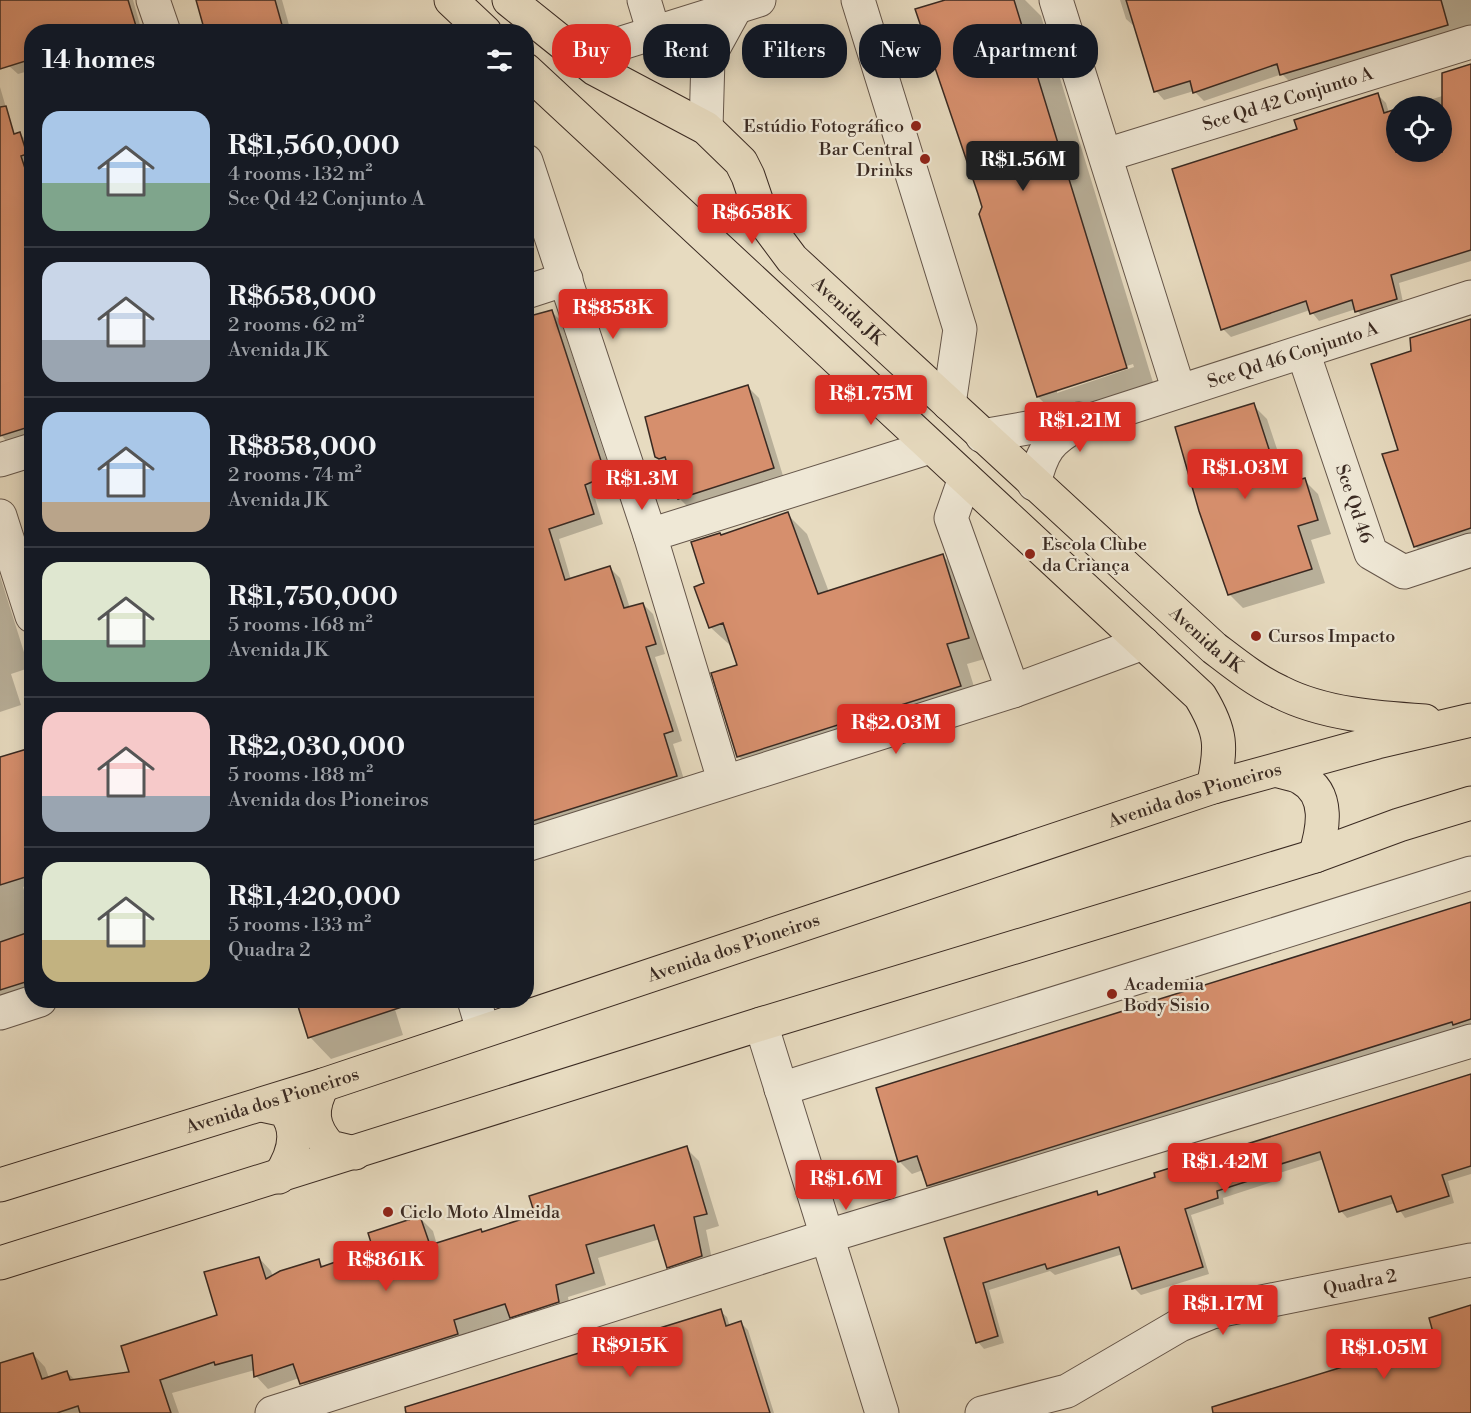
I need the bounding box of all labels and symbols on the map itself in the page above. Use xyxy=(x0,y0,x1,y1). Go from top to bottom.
street label: Sce Qd 42 Conjunto A xyxy=(1199,62,1376,137)
place label: Estúdio Fotográfico xyxy=(743,115,904,138)
marker: Estúdio Fotográfico xyxy=(909,119,923,133)
place label: Bar Central Drinks xyxy=(818,138,914,182)
pin: R$1.56M xyxy=(968,141,1078,192)
marker: Bar Central Drinks xyxy=(918,152,932,166)
pin: R$658K xyxy=(703,194,801,245)
street label: Avenida JK xyxy=(806,271,890,352)
pin: R$858K xyxy=(564,289,662,340)
street label: Sce Qd 46 Conjunto A xyxy=(1205,317,1382,394)
pin: R$1.75M xyxy=(816,375,926,426)
pin: R$1.21M xyxy=(1025,402,1135,453)
pin: R$1.03M xyxy=(1190,449,1300,500)
pin: R$1.3M xyxy=(593,460,691,511)
street label: Sce Qd 46 xyxy=(1330,461,1378,546)
place label: Escola Clube da Criança xyxy=(1042,533,1147,577)
marker: Escola Clube da Criança xyxy=(1023,547,1037,561)
street label: Avenida JK xyxy=(1163,601,1249,679)
place label: Cursos Impacto xyxy=(1268,625,1395,648)
marker: Cursos Impacto xyxy=(1249,629,1263,643)
pin: R$2.03M xyxy=(841,704,951,755)
street label: Avenida dos Pioneiros xyxy=(1104,758,1284,834)
street label: Avenida dos Pioneiros xyxy=(643,908,823,988)
place label: Academia Body Sisio xyxy=(1123,973,1210,1017)
marker: Academia Body Sisio xyxy=(1105,987,1119,1001)
street label: Avenida dos Pioneiros xyxy=(182,1063,362,1139)
pin: R$1.42M xyxy=(1170,1143,1280,1194)
pin: R$1.6M xyxy=(797,1160,895,1211)
place label: Ciclo Moto Almeida xyxy=(400,1201,561,1224)
marker: Ciclo Moto Almeida xyxy=(381,1205,395,1219)
pin: R$861K xyxy=(337,1241,435,1292)
street label: Quadra 2 xyxy=(1321,1264,1399,1301)
pin: R$1.17M xyxy=(1168,1285,1278,1336)
pin: R$915K xyxy=(581,1327,679,1378)
pin: R$1.05M xyxy=(1329,1329,1439,1380)

